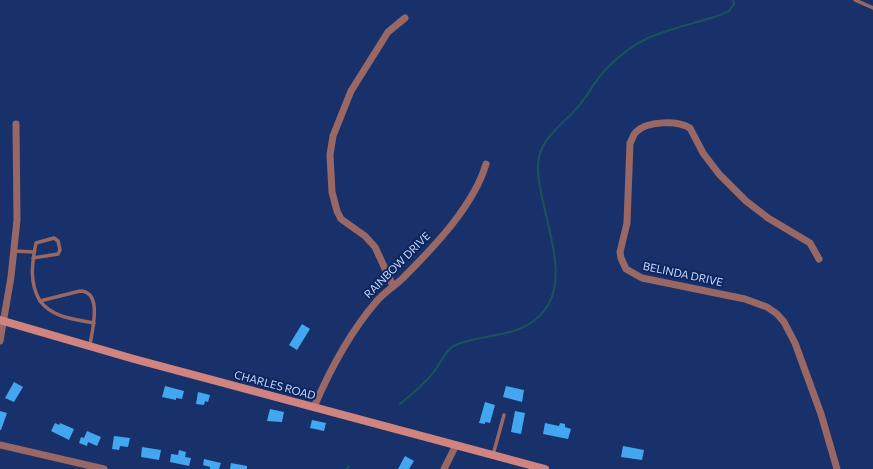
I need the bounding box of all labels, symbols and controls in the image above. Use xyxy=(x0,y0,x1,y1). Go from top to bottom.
street label: RAINBOW DRIVE xyxy=(361,229,432,300)
street label: BELINDA DRIVE xyxy=(642,259,724,288)
street label: CHARLES ROAD xyxy=(233,367,317,402)

